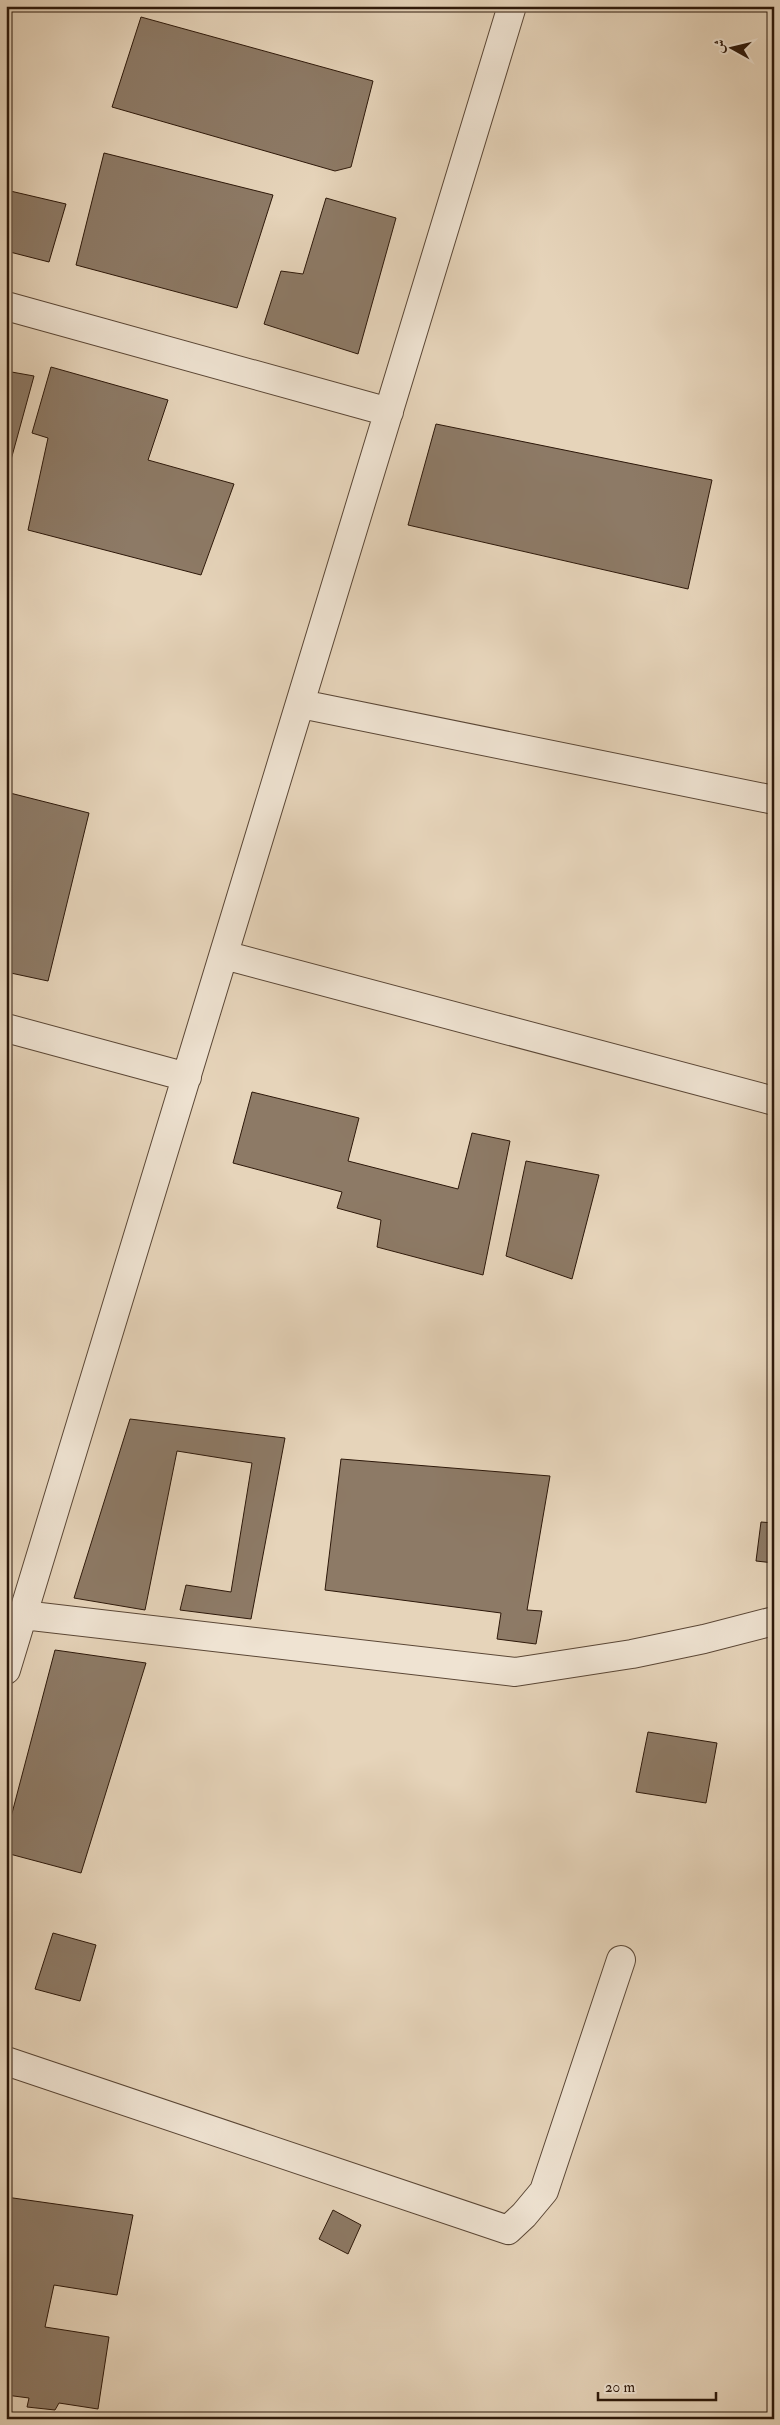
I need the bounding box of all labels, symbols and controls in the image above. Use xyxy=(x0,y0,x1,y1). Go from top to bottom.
north arrow xyxy=(708,22,758,72)
text: ش xyxy=(710,38,729,54)
scale bar xyxy=(598,2370,715,2402)
text: 20 m xyxy=(605,2378,635,2397)

